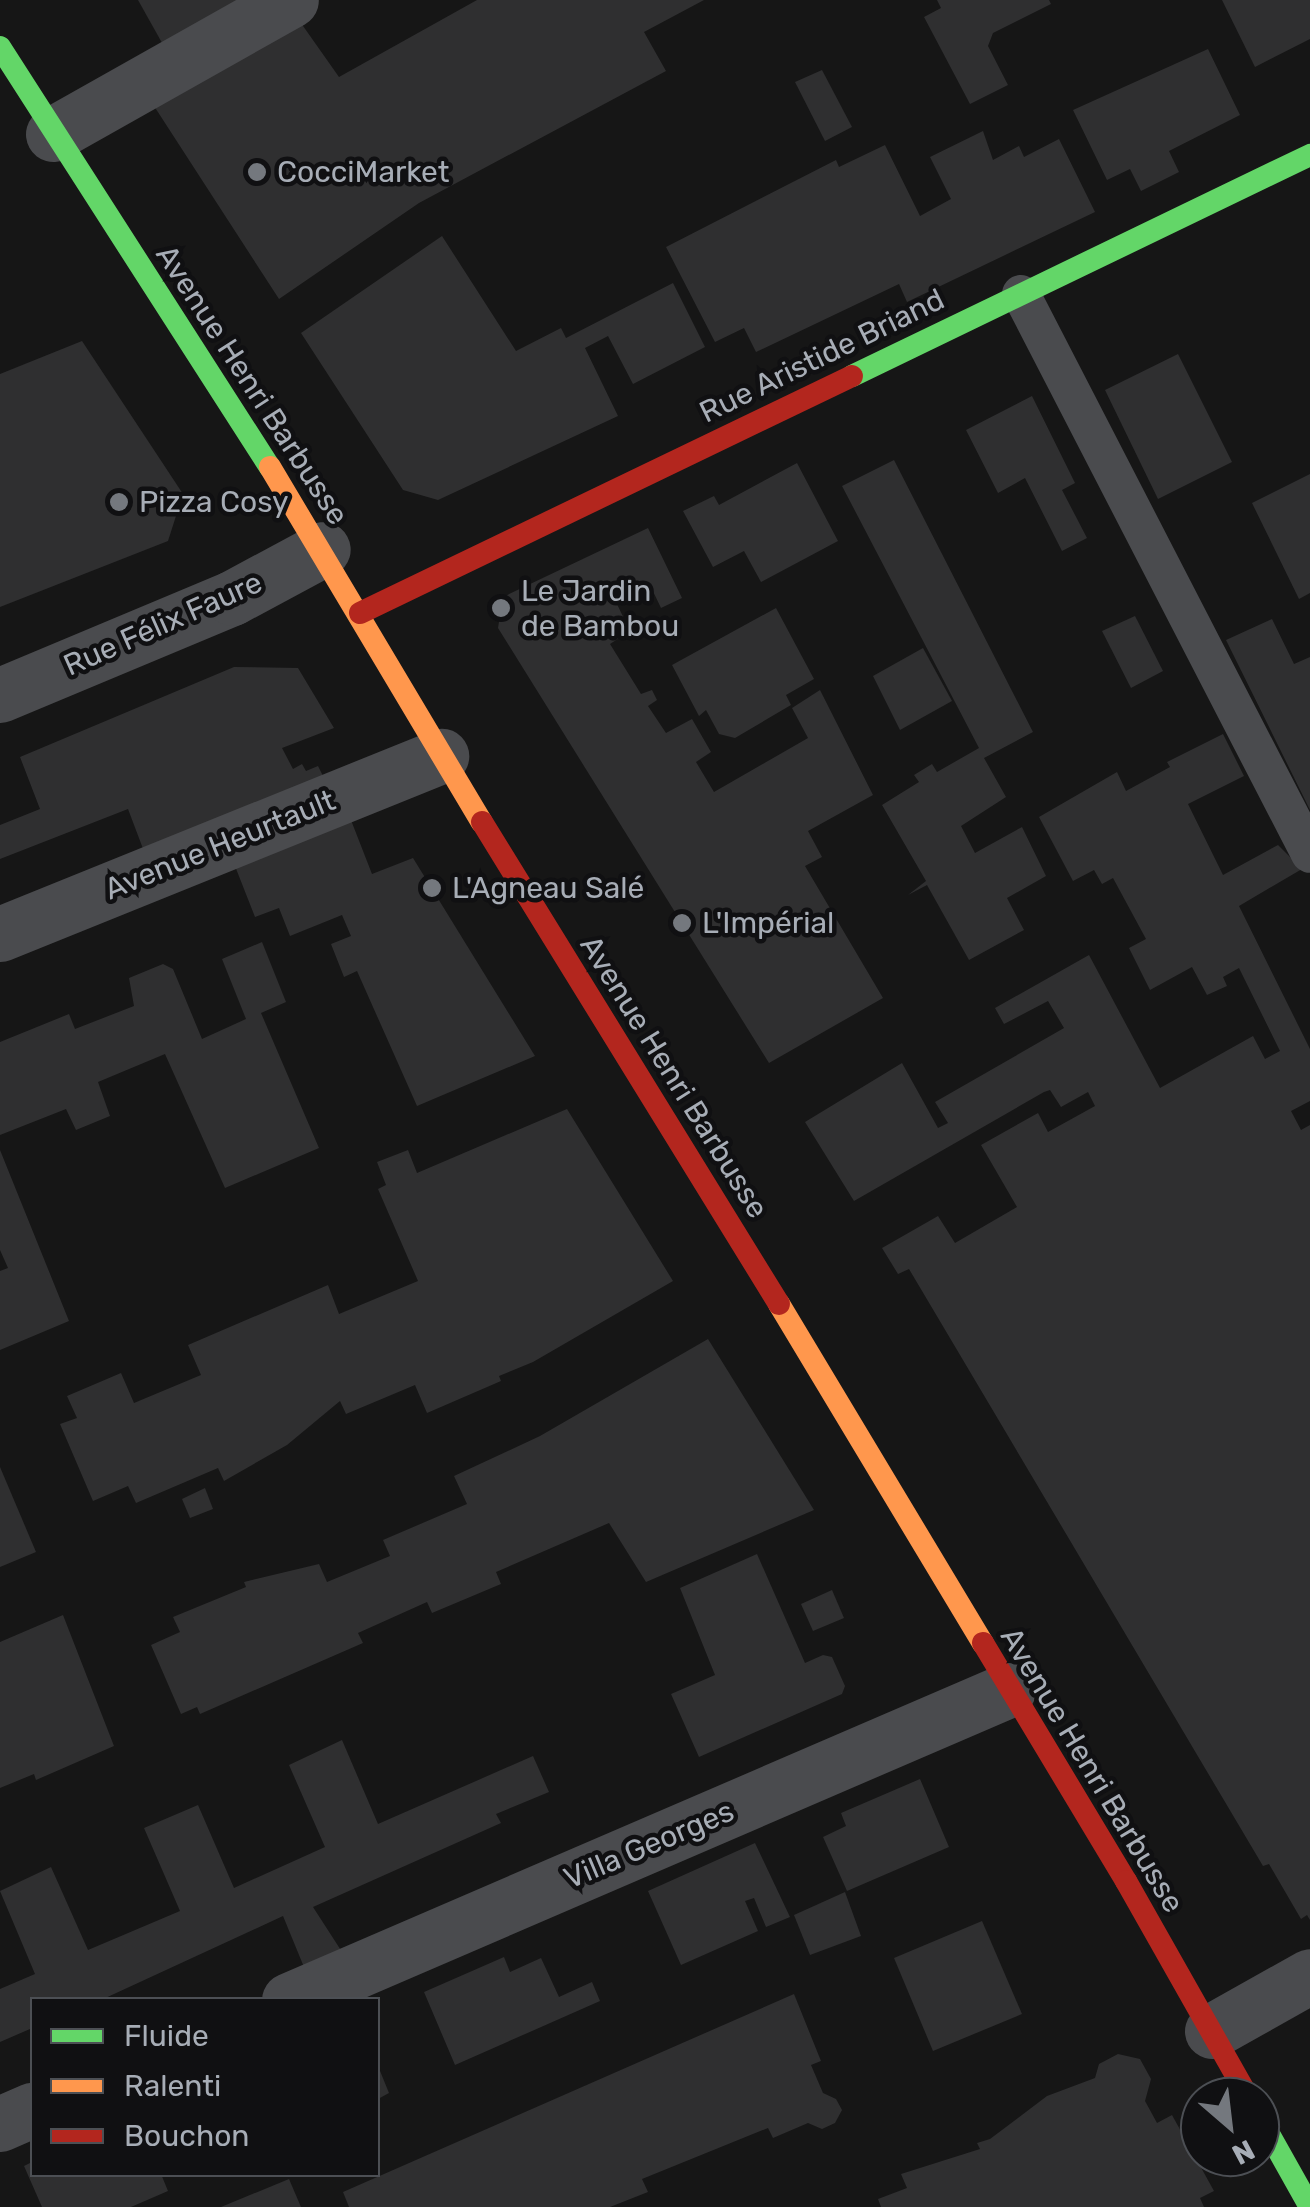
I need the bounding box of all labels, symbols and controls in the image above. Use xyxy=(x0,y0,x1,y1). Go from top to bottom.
place label: CocciMarket xyxy=(277,154,450,190)
marker: CocciMarket xyxy=(246,161,268,183)
street label: Avenue Henri Barbusse xyxy=(148,238,356,532)
street label: Rue Aristide Briand xyxy=(694,281,950,431)
place label: Pizza Cosy xyxy=(139,484,288,520)
marker: Pizza Cosy xyxy=(108,491,130,513)
street label: Rue Félix Faure xyxy=(58,564,268,684)
place label: Le Jardin de Bambou xyxy=(521,573,679,644)
marker: Le Jardin de Bambou xyxy=(490,597,512,619)
street label: Avenue Heurtault xyxy=(99,782,341,908)
place label: L'Agneau Salé xyxy=(452,870,644,906)
marker: L'Agneau Salé xyxy=(421,877,443,899)
place label: L'Impérial xyxy=(702,905,834,941)
marker: L'Impérial xyxy=(671,912,693,934)
street label: Avenue Henri Barbusse xyxy=(572,929,776,1225)
street label: Avenue Henri Barbusse xyxy=(993,1621,1191,1919)
street label: Villa Georges xyxy=(559,1793,739,1897)
legend xyxy=(30,1997,380,2177)
text: Fluide xyxy=(124,2018,209,2054)
text: Ralenti xyxy=(124,2068,221,2104)
north arrow xyxy=(1180,2077,1280,2177)
text: Bouchon xyxy=(124,2118,250,2154)
text: N xyxy=(1227,2133,1260,2171)

